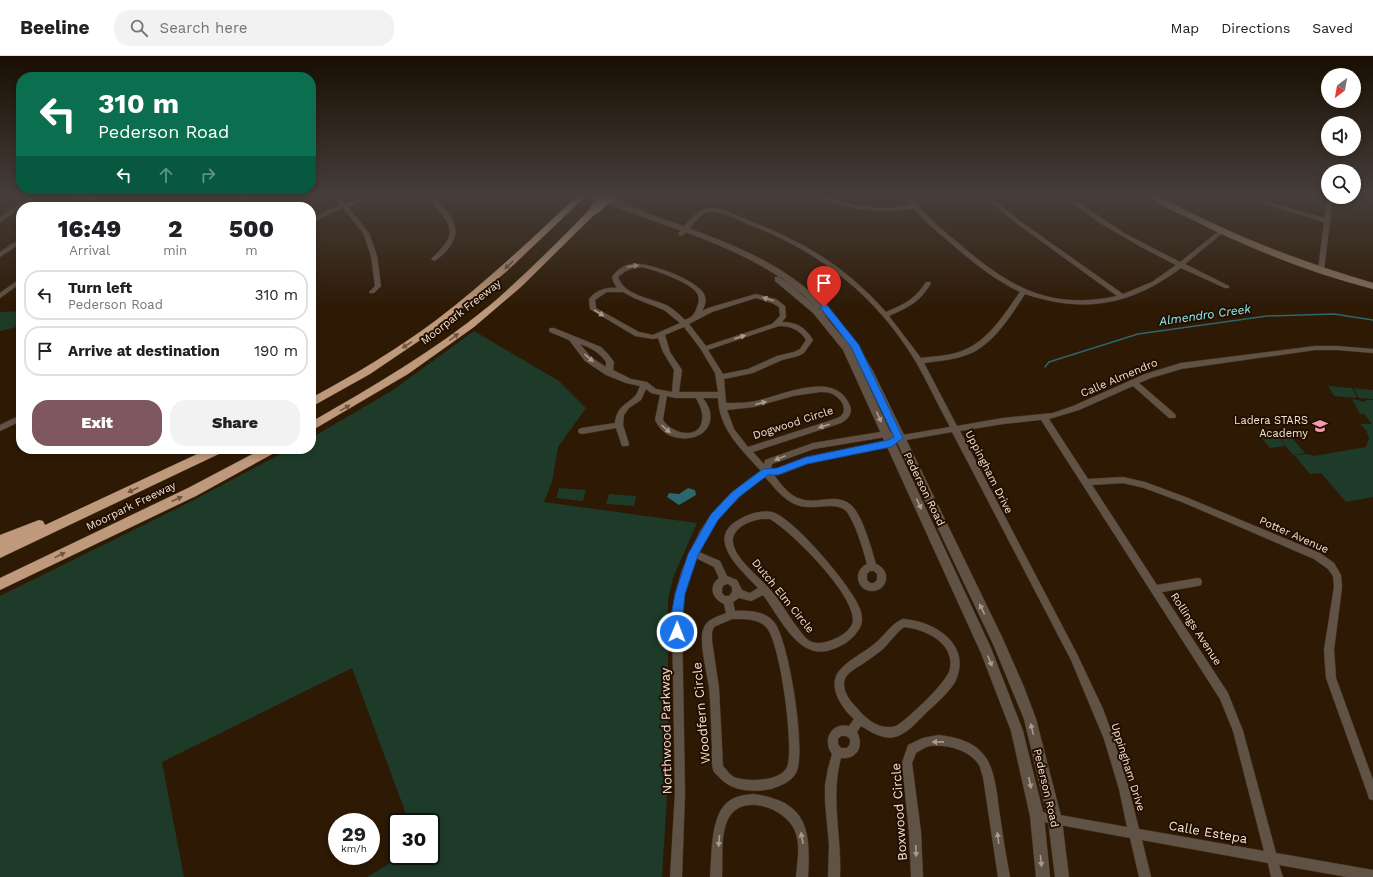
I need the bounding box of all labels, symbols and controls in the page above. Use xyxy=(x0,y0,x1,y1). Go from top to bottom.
search box xyxy=(114,10,394,46)
text: Beeline xyxy=(20,16,90,39)
icon: search xyxy=(128,17,150,39)
text: Search here xyxy=(160,19,247,37)
text: Map xyxy=(1171,20,1199,36)
text: Directions xyxy=(1221,20,1290,36)
text: Saved xyxy=(1312,20,1353,36)
north arrow xyxy=(1321,68,1361,108)
map controls xyxy=(1321,68,1361,204)
text: 310 m xyxy=(98,87,179,120)
icon: left xyxy=(32,88,84,140)
button: sound xyxy=(1321,116,1361,156)
text: Pederson Road xyxy=(98,121,229,142)
icon: left xyxy=(113,164,135,186)
icon: ahead xyxy=(155,164,177,186)
icon: right xyxy=(197,164,219,186)
button: search xyxy=(1321,164,1361,204)
text: 16:49 xyxy=(58,215,121,243)
text: 2 xyxy=(168,215,182,243)
text: 500 xyxy=(229,215,274,243)
text: Arrival xyxy=(69,243,110,258)
text: min xyxy=(163,243,187,258)
text: m xyxy=(245,243,258,258)
one-way arrow xyxy=(503,260,514,269)
one-way arrow xyxy=(627,263,639,269)
pin xyxy=(807,266,841,307)
icon: arrive xyxy=(813,272,835,294)
street label: Moorpark Freeway xyxy=(418,276,504,347)
text: Turn left xyxy=(68,279,132,297)
icon: left xyxy=(34,284,56,306)
text: 310 m xyxy=(255,286,298,304)
one-way arrow xyxy=(761,295,773,301)
text: Pederson Road xyxy=(68,297,163,312)
water label: Almendro Creek xyxy=(1157,302,1252,328)
one-way arrow xyxy=(593,309,605,316)
one-way arrow xyxy=(448,332,459,341)
one-way arrow xyxy=(734,334,746,340)
icon: arrive xyxy=(34,340,56,362)
one-way arrow xyxy=(401,341,412,349)
text: Arrive at destination xyxy=(68,342,220,360)
text: 190 m xyxy=(254,342,298,360)
one-way arrow xyxy=(583,354,594,363)
street label: Calle Almendro xyxy=(1079,356,1159,400)
one-way arrow xyxy=(754,399,767,405)
button: Exit xyxy=(32,400,162,446)
button: Share xyxy=(170,400,300,446)
one-way arrow xyxy=(339,404,351,411)
street label: Dogwood Circle xyxy=(751,404,835,442)
one-way arrow xyxy=(876,411,882,423)
place label: Ladera STARS Academy xyxy=(1234,414,1308,440)
school or university icon: Ladera STARS Academy xyxy=(1311,417,1329,435)
one-way arrow xyxy=(817,423,829,429)
one-way arrow xyxy=(661,425,671,434)
street label: Uppingham Drive xyxy=(962,428,1016,516)
street label: Pederson Road xyxy=(901,450,947,528)
one-way arrow xyxy=(774,455,785,461)
street label: Moorpark Freeway xyxy=(84,479,178,533)
one-way arrow xyxy=(127,487,138,493)
one-way arrow xyxy=(172,496,183,502)
one-way arrow xyxy=(916,498,922,510)
street label: Potter Avenue xyxy=(1257,514,1331,556)
one-way arrow xyxy=(55,552,66,558)
street label: Dutch Elm Circle xyxy=(749,556,817,636)
street label: Rollings Avenue xyxy=(1168,590,1224,668)
one-way arrow xyxy=(979,604,985,615)
position arrow xyxy=(656,611,698,653)
one-way arrow xyxy=(988,655,994,667)
street label: Woodfern Circle xyxy=(689,661,713,765)
street label: Northwood Parkway xyxy=(657,667,675,795)
street label: Uppingham Drive xyxy=(1108,721,1148,813)
one-way arrow xyxy=(1029,723,1035,735)
one-way arrow xyxy=(931,739,944,745)
street label: Pederson Road xyxy=(1031,747,1061,829)
street label: Boxwood Circle xyxy=(888,763,910,861)
one-way arrow xyxy=(1027,777,1033,789)
speed limit sign: 30 xyxy=(388,813,440,865)
street label: Calle Estepa xyxy=(1167,818,1249,846)
text: 29 xyxy=(342,822,366,846)
one-way arrow xyxy=(799,832,805,844)
one-way arrow xyxy=(995,832,1001,844)
one-way arrow xyxy=(716,835,723,847)
text: km/h xyxy=(341,843,367,854)
one-way arrow xyxy=(913,845,920,857)
one-way arrow xyxy=(1038,855,1045,867)

